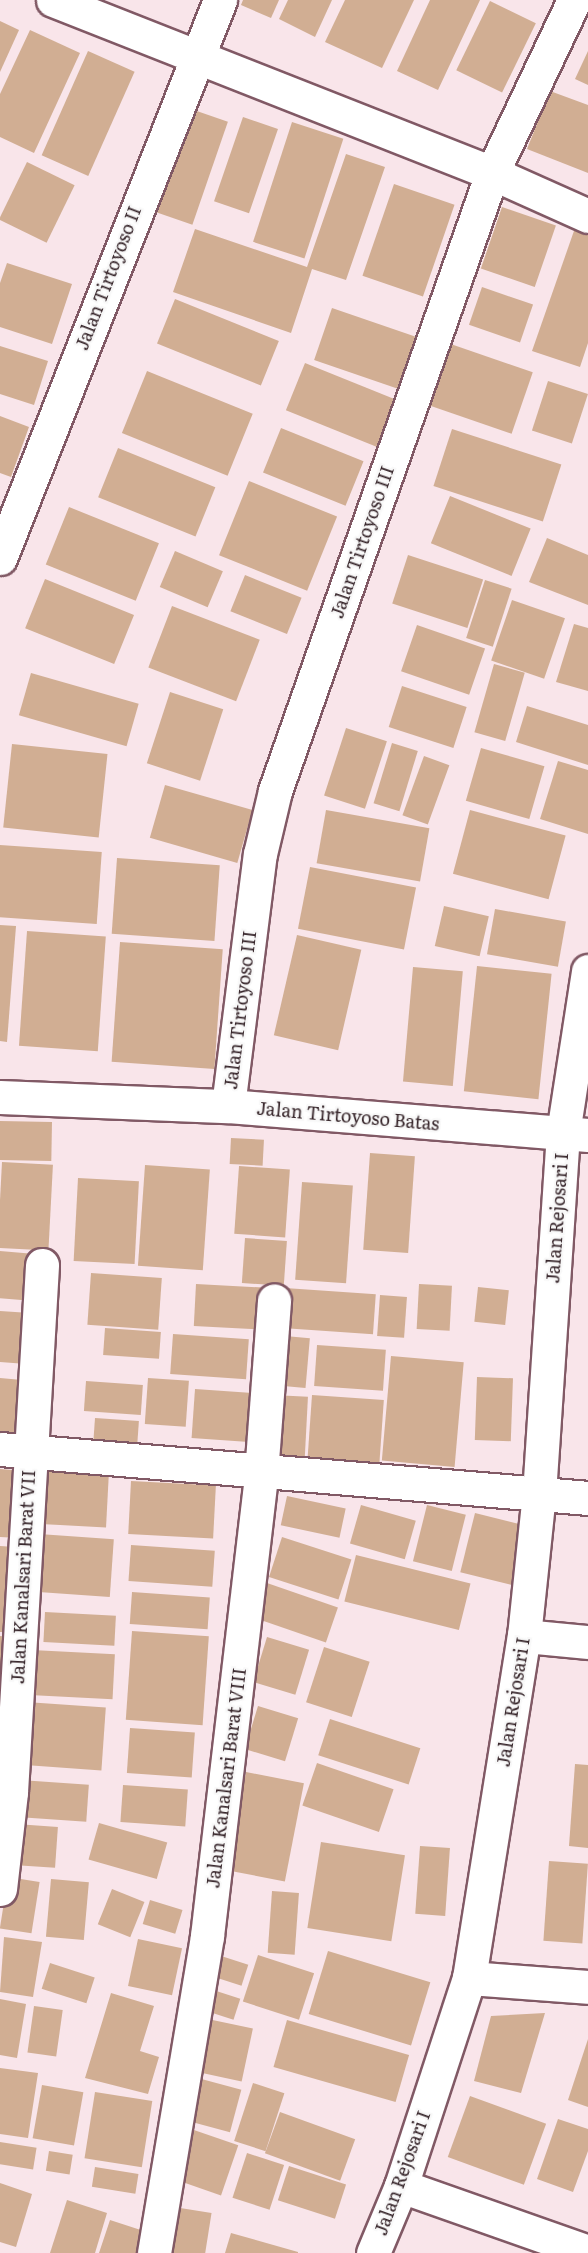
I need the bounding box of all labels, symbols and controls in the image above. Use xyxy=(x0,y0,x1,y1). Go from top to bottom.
street label: Jalan Tirtoyoso II xyxy=(71,203,145,353)
street label: Jalan Tirtoyoso III xyxy=(326,463,398,621)
street label: Jalan Tirtoyoso III xyxy=(220,929,260,1091)
street label: Jalan Tirtoyoso Batas xyxy=(256,1097,440,1135)
street label: Jalan Rejosari I xyxy=(542,1152,572,1284)
street label: Jalan Kanalsari Barat VII xyxy=(7,1469,39,1685)
street label: Jalan Rejosari I xyxy=(492,1636,534,1768)
street label: Jalan Kanalsari Barat VIII xyxy=(202,1667,250,1889)
street label: Jalan Rejosari I xyxy=(369,2108,435,2238)

